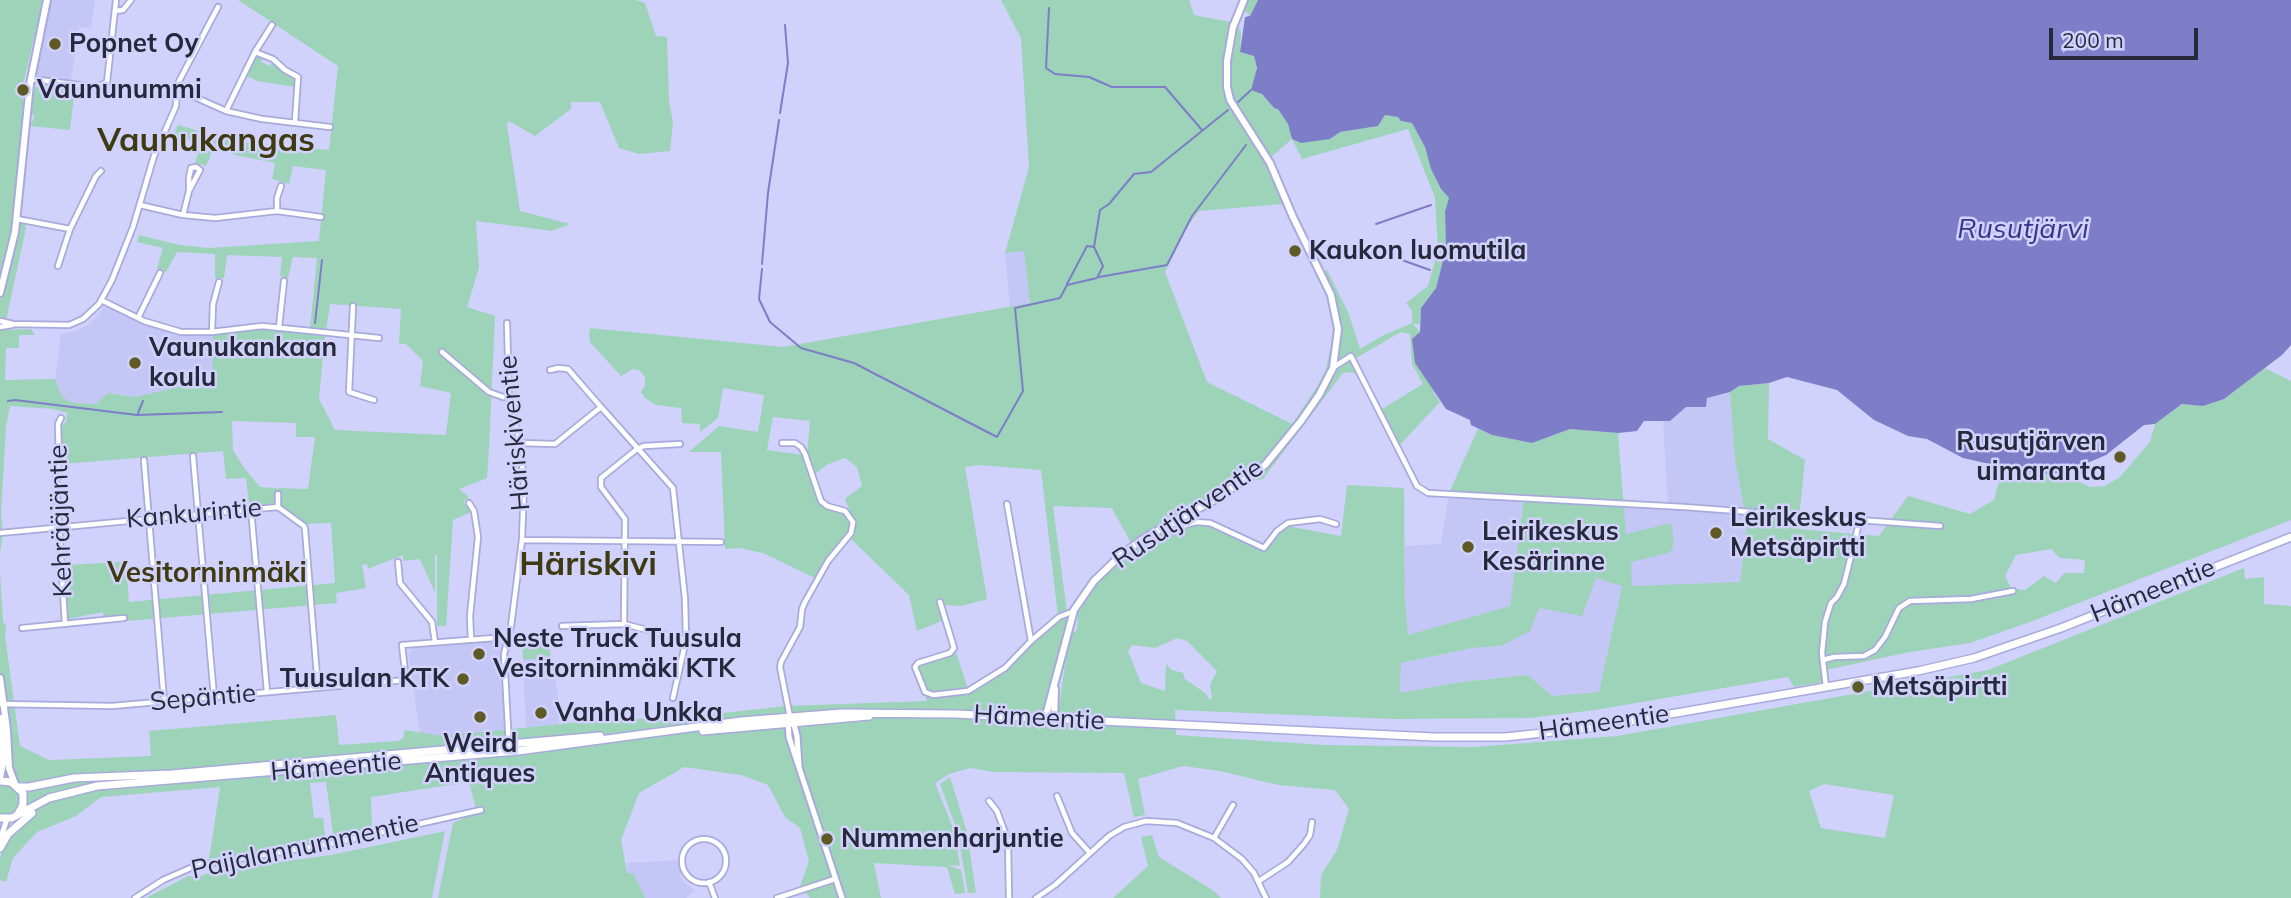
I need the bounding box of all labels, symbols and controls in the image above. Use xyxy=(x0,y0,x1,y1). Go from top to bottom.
scale bar xyxy=(2053,14,2202,58)
text: 200 m xyxy=(2062,27,2124,53)
place label: Popnet Oy xyxy=(69,28,199,60)
marker: Popnet Oy xyxy=(47,36,63,52)
place label: Vaununummi xyxy=(37,74,202,106)
marker: Vaununummi xyxy=(15,82,31,98)
district label: Vaunukangas xyxy=(97,121,315,161)
water label: Rusutjärvi xyxy=(1957,213,2089,247)
place label: Kaukon luomutila xyxy=(1309,235,1526,267)
marker: Kaukon luomutila xyxy=(1287,243,1303,259)
place label: Vaunukankaan koulu xyxy=(149,332,337,394)
street label: Häriskiventie xyxy=(493,354,537,512)
marker: Vaunukankaan koulu xyxy=(127,355,143,371)
place label: Rusutjärven uimaranta xyxy=(1956,426,2106,488)
street label: Kehrääjäntie xyxy=(43,444,79,598)
marker: Rusutjärven uimaranta xyxy=(2112,449,2128,465)
street label: Rusutjärventie xyxy=(1107,452,1269,576)
street label: Kankurintie xyxy=(125,493,263,535)
place label: Leirikeskus Metsäpirtti xyxy=(1730,502,1867,564)
place label: Leirikeskus Kesärinne xyxy=(1482,516,1619,578)
marker: Leirikeskus Metsäpirtti xyxy=(1708,525,1724,541)
marker: Leirikeskus Kesärinne xyxy=(1460,539,1476,555)
district label: Häriskivi xyxy=(519,545,657,585)
street label: Hämeentie xyxy=(2086,552,2220,630)
district label: Vesitorninmäki xyxy=(107,557,307,591)
place label: Neste Truck Tuusula Vesitorninmäki KTK xyxy=(493,623,742,684)
marker: Neste Truck Tuusula Vesitorninmäki KTK xyxy=(471,646,487,662)
place label: Tuusulan KTK xyxy=(280,663,449,695)
marker: Tuusulan KTK xyxy=(455,671,471,687)
place label: Metsäpirtti xyxy=(1872,671,2007,703)
street label: Sepäntie xyxy=(149,678,257,718)
marker: Metsäpirtti xyxy=(1850,679,1866,695)
place label: Vanha Unkka xyxy=(555,697,723,729)
street label: Hämeentie xyxy=(1537,698,1671,748)
street label: Hämeentie xyxy=(973,699,1105,737)
marker: Vanha Unkka xyxy=(533,705,549,721)
marker: Weird Antiques xyxy=(472,709,488,725)
place label: Weird Antiques xyxy=(425,728,535,790)
street label: Hämeentie xyxy=(269,746,403,788)
street label: Paijalannummentie xyxy=(188,808,422,886)
place label: Nummenharjuntie xyxy=(841,823,1064,855)
marker: Nummenharjuntie xyxy=(819,831,835,847)

